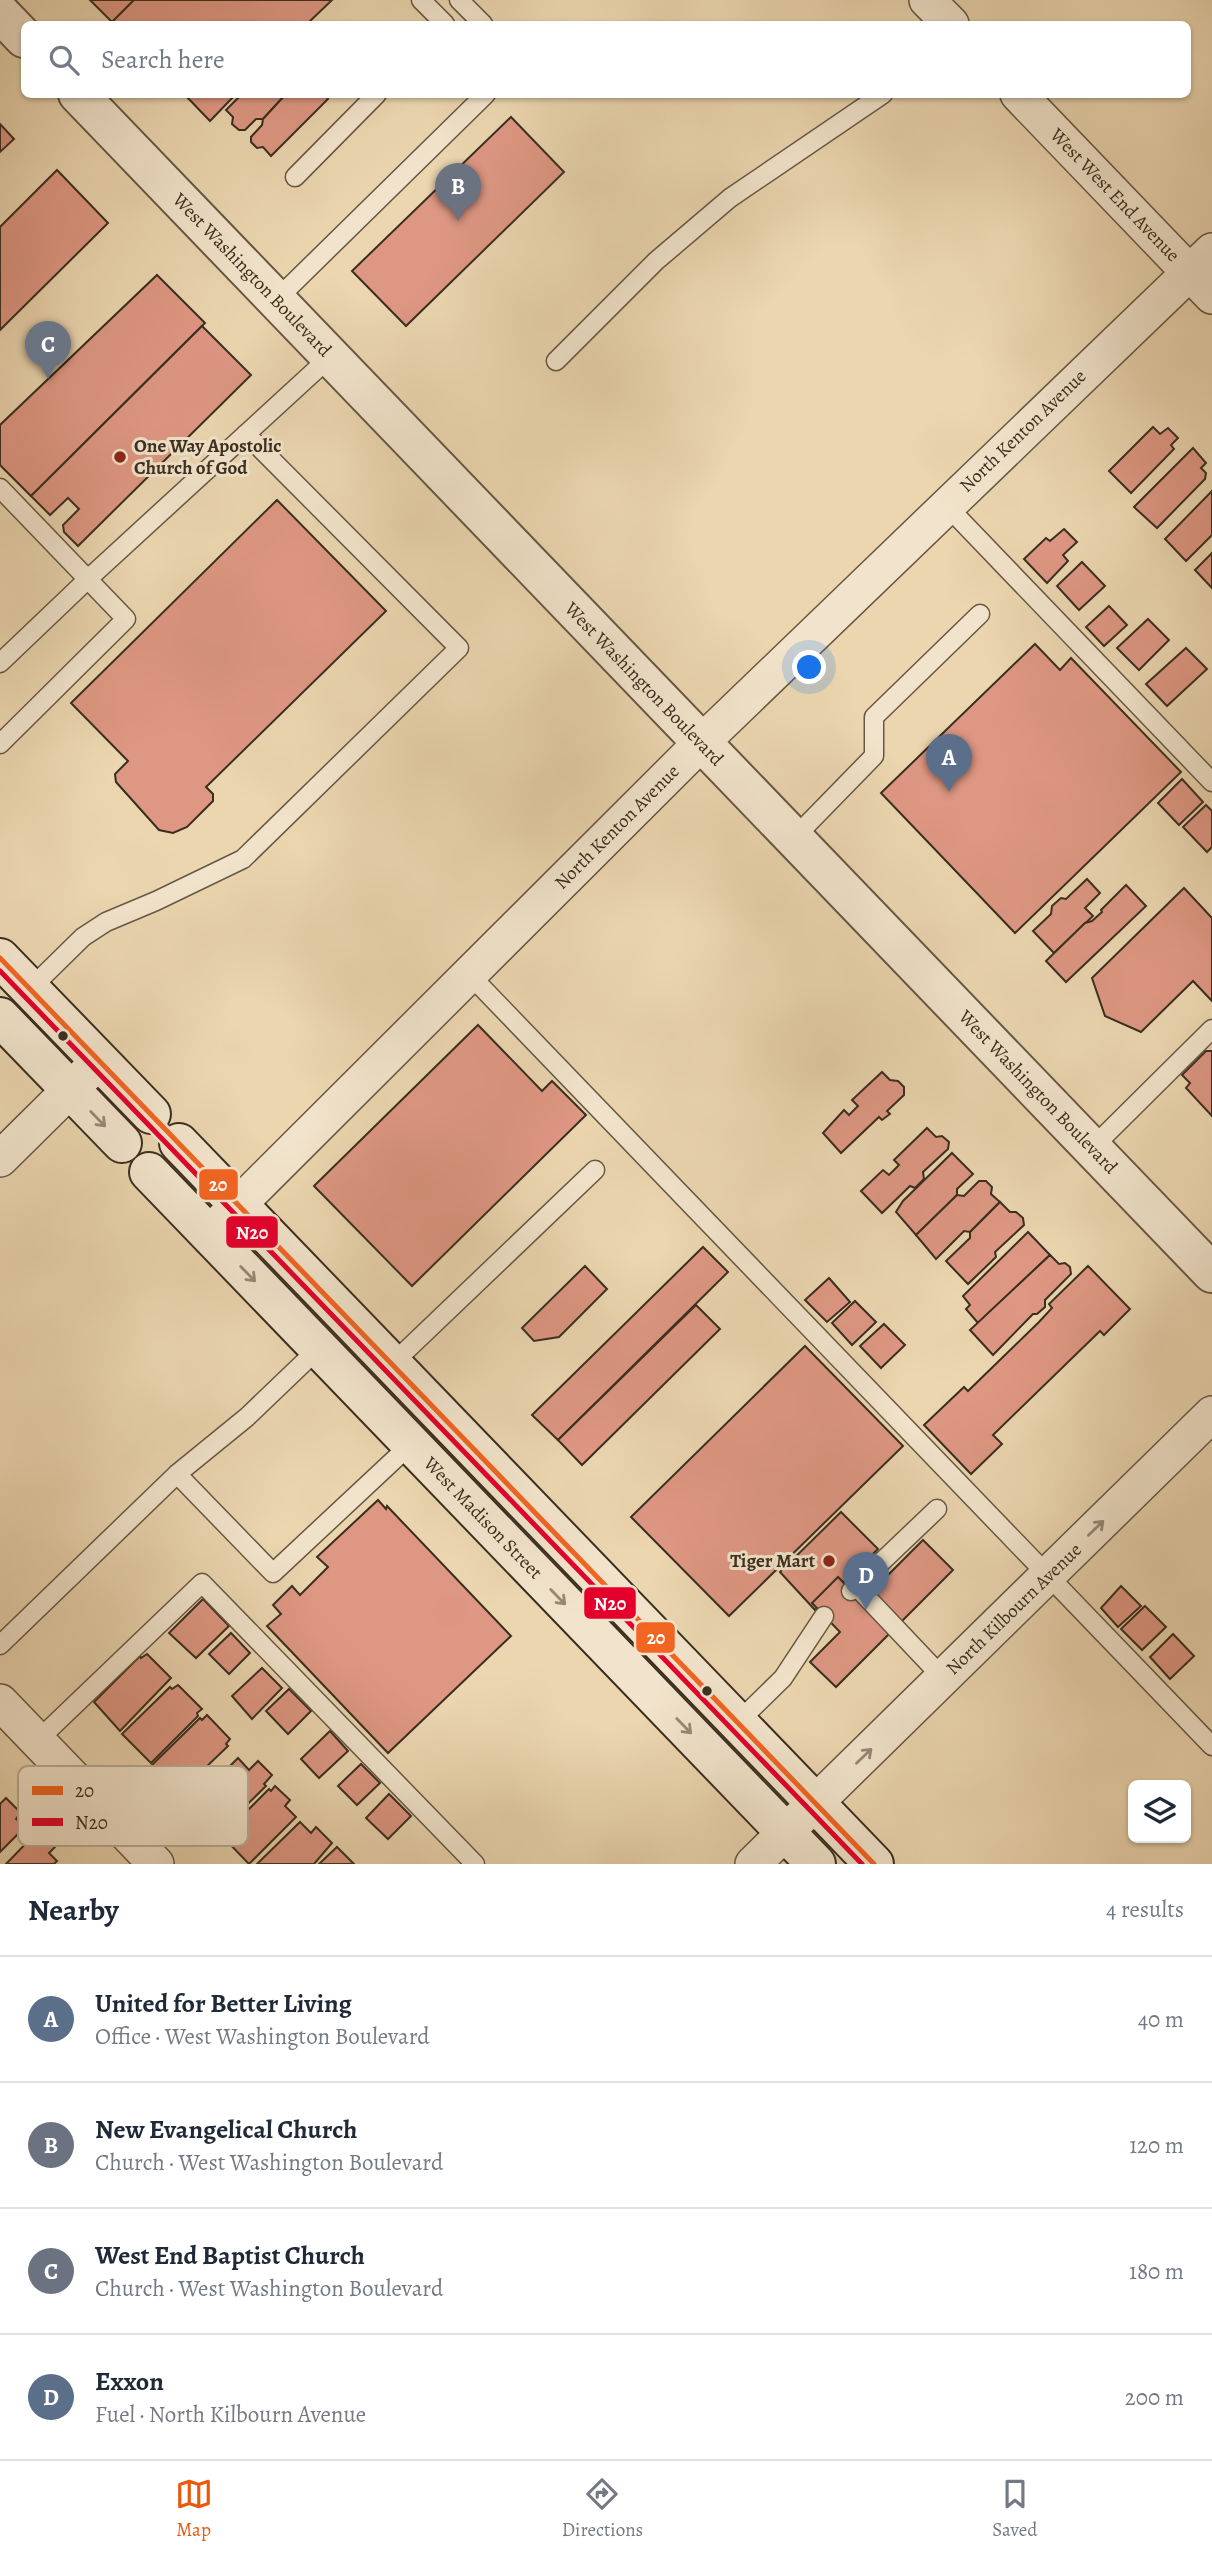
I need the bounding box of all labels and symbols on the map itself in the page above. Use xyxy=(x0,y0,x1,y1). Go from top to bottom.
street label: West West End Avenue xyxy=(1044,122,1186,268)
pin: B xyxy=(435,163,481,221)
street label: West Washington Boulevard xyxy=(166,187,338,363)
pin: C xyxy=(25,321,71,379)
street label: North Kenton Avenue xyxy=(954,364,1092,498)
place label: One Way Apostolic Church of God xyxy=(134,433,282,481)
marker: One Way Apostolic Church of God xyxy=(112,449,128,465)
street label: West Washington Boulevard xyxy=(558,596,730,772)
your location xyxy=(792,650,826,684)
pin: A xyxy=(926,734,972,792)
street label: North Kenton Avenue xyxy=(549,759,685,895)
street label: West Washington Boulevard xyxy=(952,1004,1124,1180)
unlabelled marker xyxy=(56,1029,70,1043)
one-way arrow xyxy=(90,1111,107,1128)
line badge: 20 xyxy=(198,1168,239,1201)
text: 20 xyxy=(209,1172,228,1198)
line badge: N20 xyxy=(225,1215,279,1249)
text: N20 xyxy=(236,1220,269,1246)
one-way arrow xyxy=(239,1266,256,1283)
street label: West Madison Street xyxy=(417,1450,548,1585)
one-way arrow xyxy=(1087,1519,1104,1536)
street label: North Kilbourn Avenue xyxy=(940,1537,1088,1681)
place label: Tiger Mart xyxy=(730,1548,816,1574)
pin: D xyxy=(843,1552,889,1610)
marker: Tiger Mart xyxy=(821,1553,837,1569)
line badge: N20 xyxy=(583,1586,637,1620)
one-way arrow xyxy=(550,1588,567,1605)
text: N20 xyxy=(594,1591,627,1617)
line badge: 20 xyxy=(635,1621,676,1654)
text: 20 xyxy=(647,1625,666,1651)
unlabelled marker xyxy=(700,1684,714,1698)
one-way arrow xyxy=(675,1718,692,1735)
one-way arrow xyxy=(855,1747,872,1764)
legend xyxy=(18,1766,248,1846)
text: 20 xyxy=(75,1778,94,1804)
text: N20 xyxy=(75,1810,108,1836)

